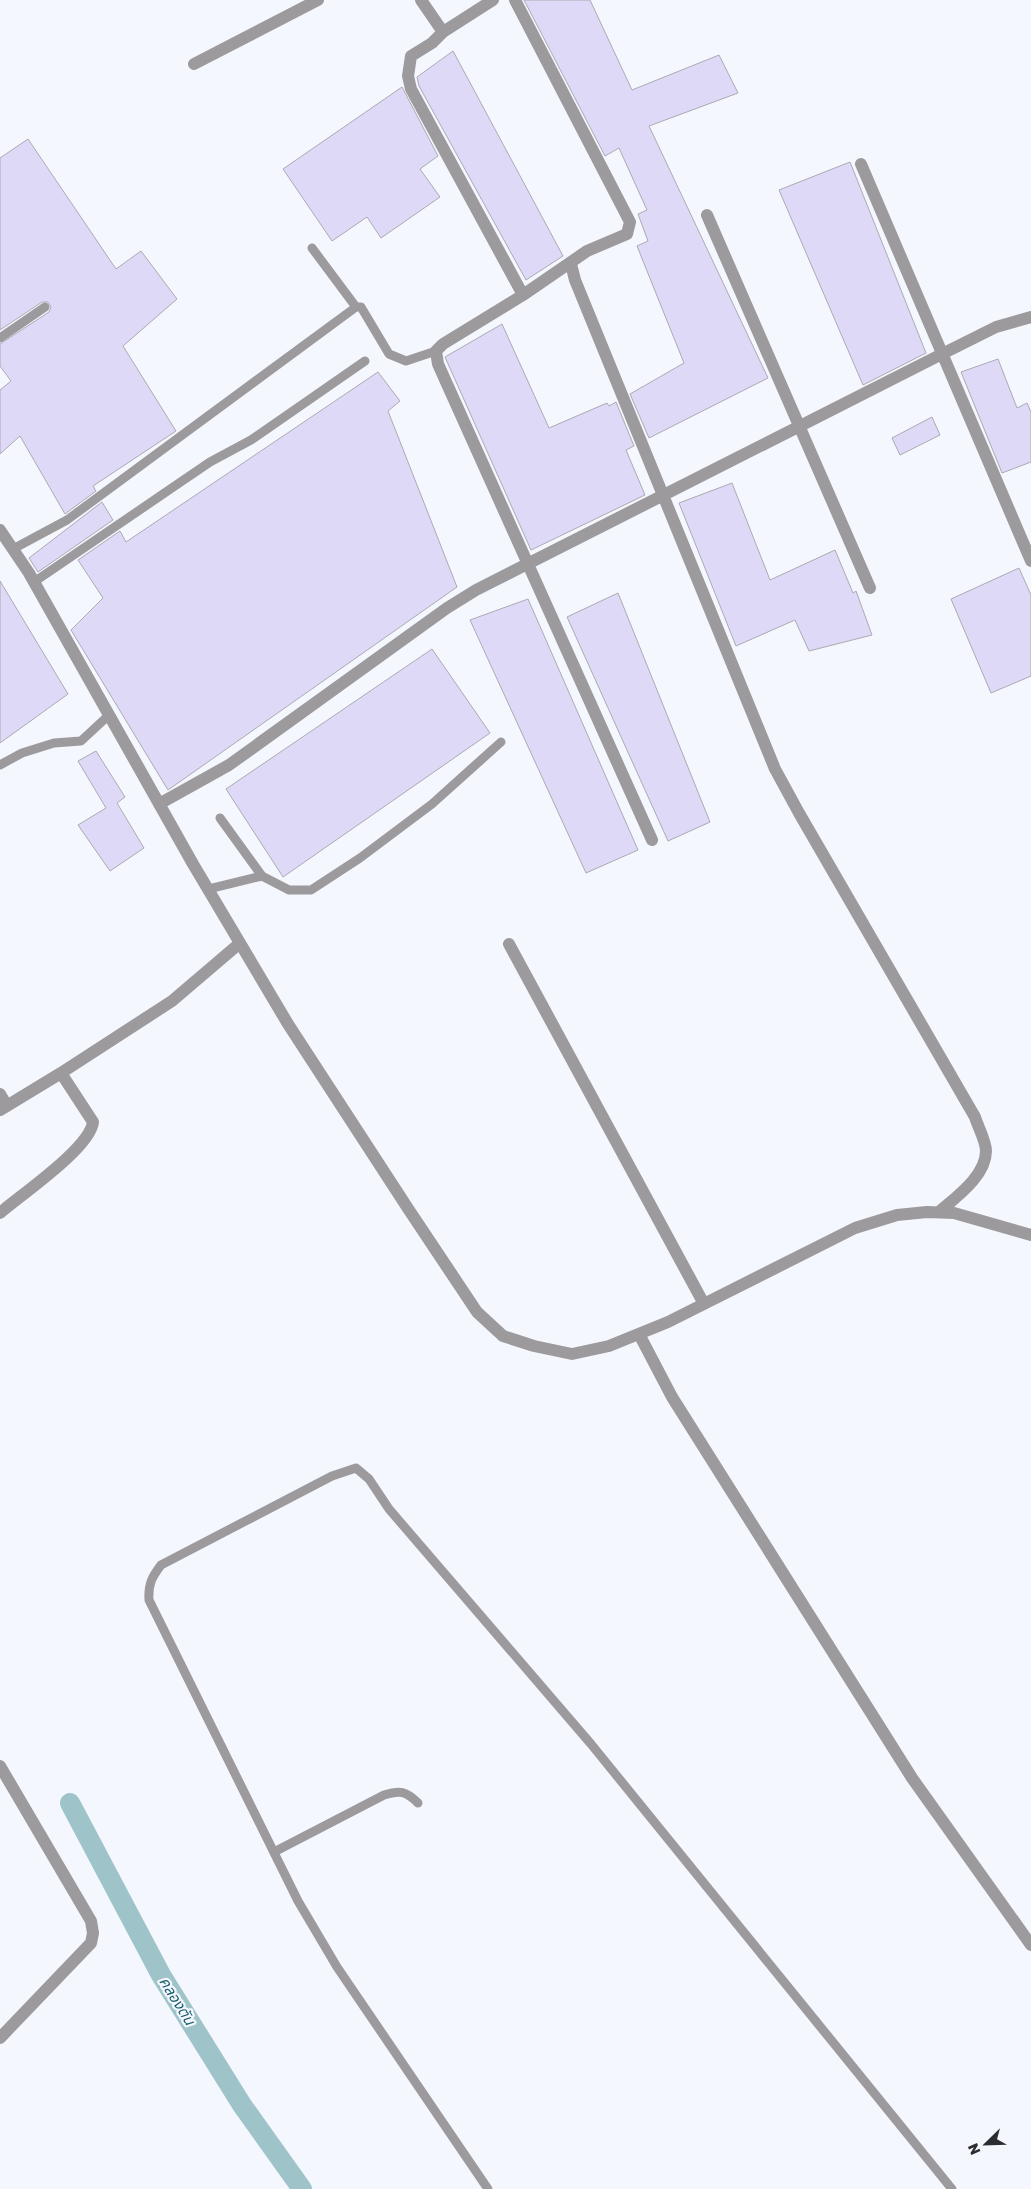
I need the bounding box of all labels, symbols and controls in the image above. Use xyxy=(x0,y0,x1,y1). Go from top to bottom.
water label: คลองตัน xyxy=(156,1973,200,2028)
north arrow xyxy=(961,2119,1011,2169)
text: N xyxy=(964,2141,983,2157)

